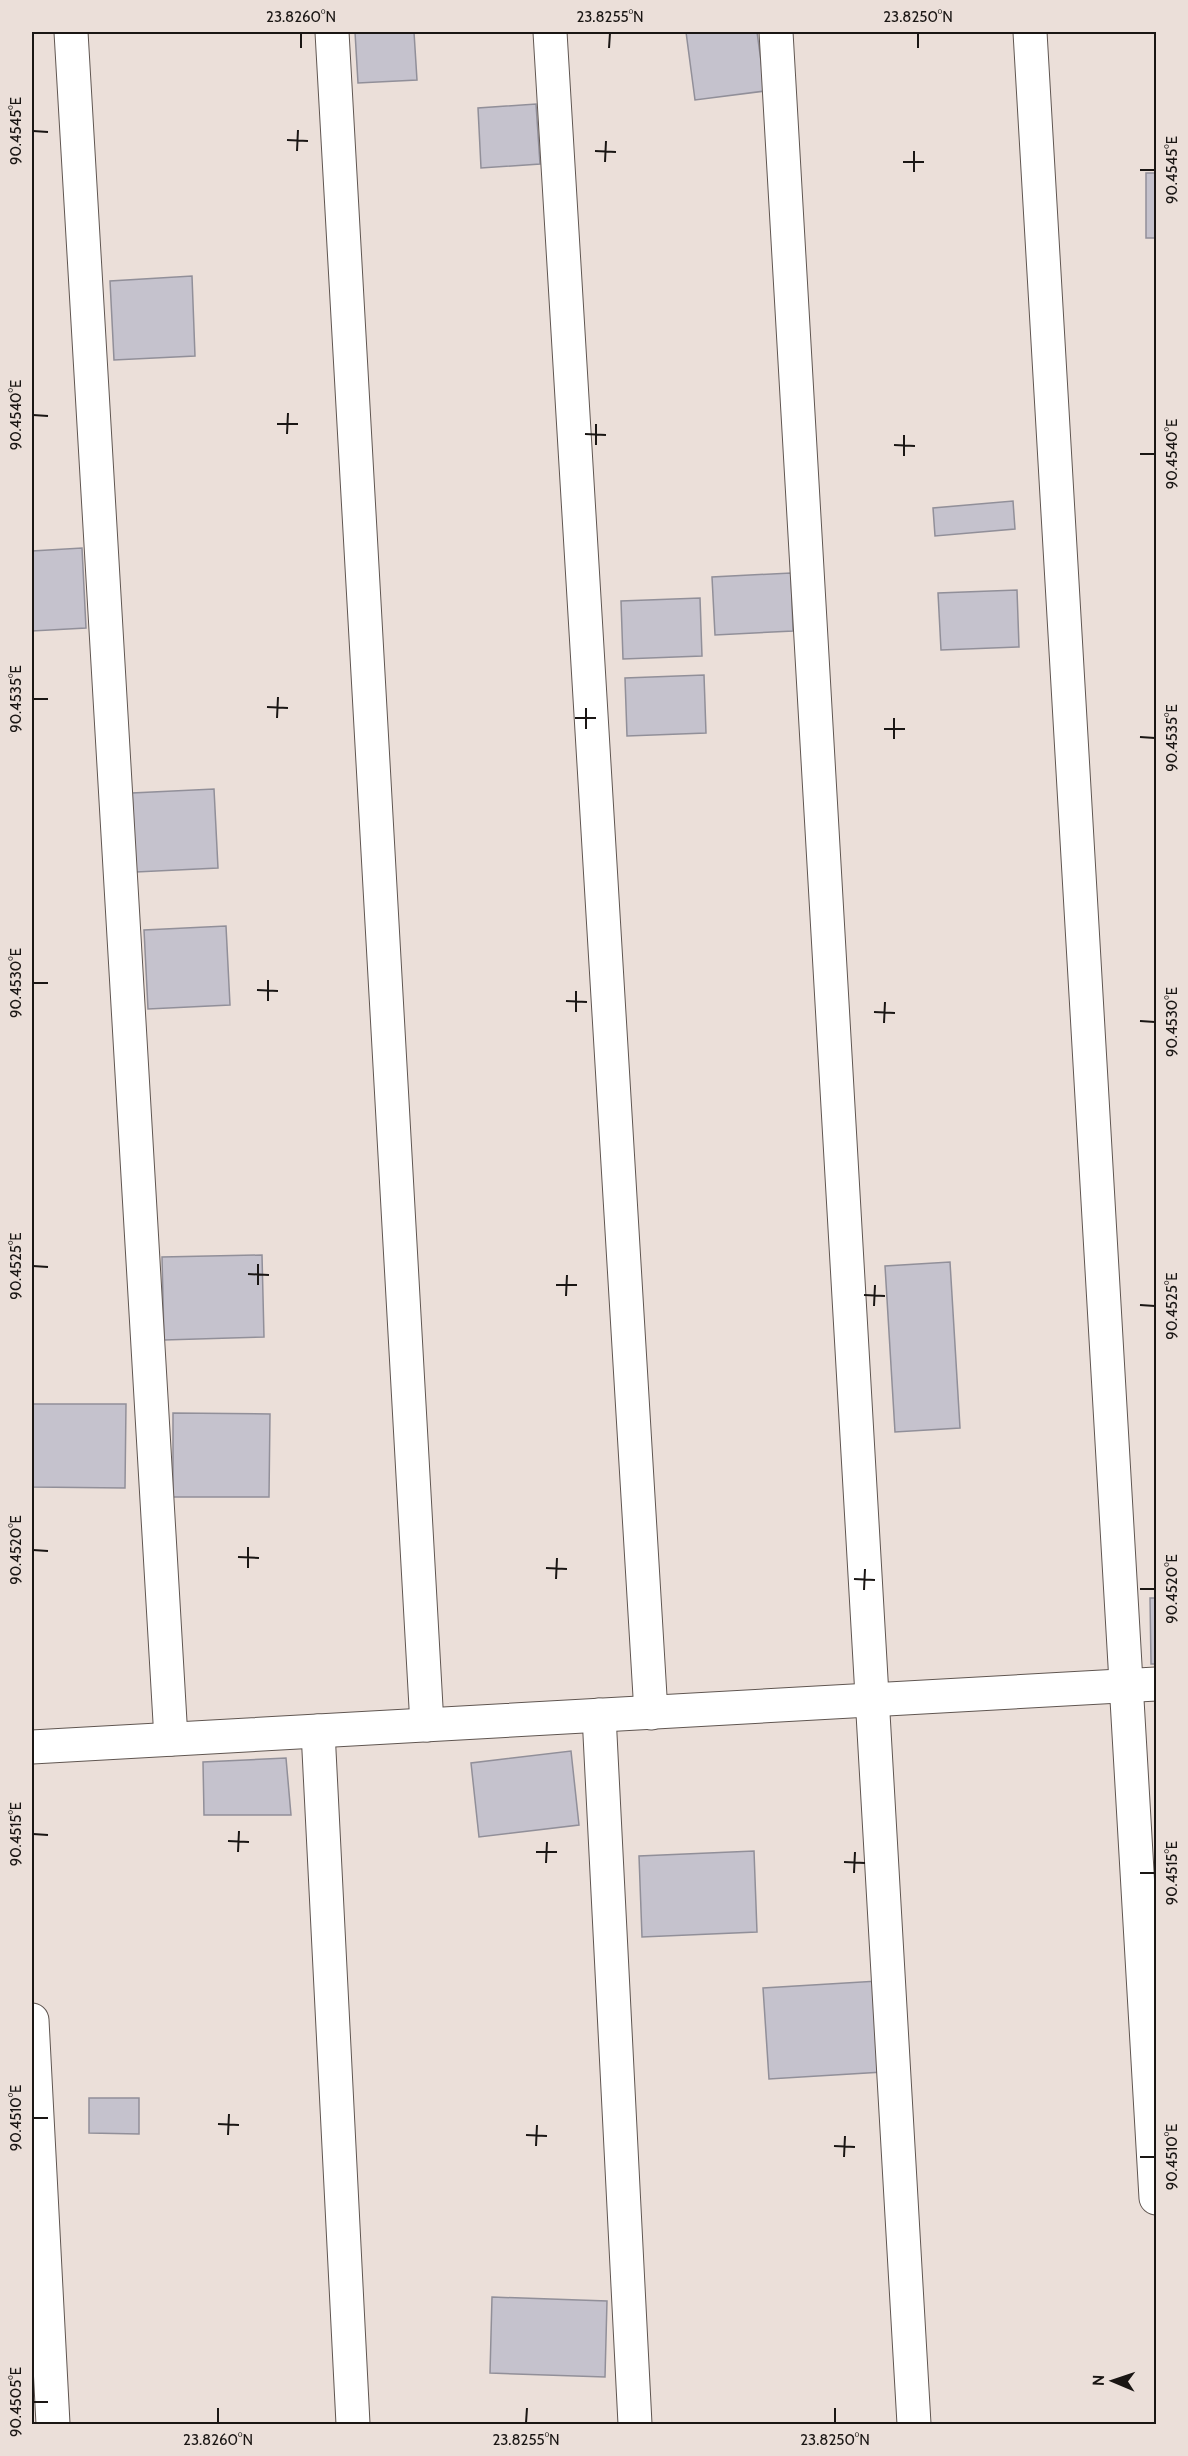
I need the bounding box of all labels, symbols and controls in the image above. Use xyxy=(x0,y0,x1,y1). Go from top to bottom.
text: 23.8260°N xyxy=(266,8,336,26)
text: 23.8255°N xyxy=(576,8,644,26)
text: 23.8250°N xyxy=(883,8,953,26)
text: 90.4545°E xyxy=(7,97,25,165)
text: 90.4545°E xyxy=(1163,136,1181,204)
text: 90.4540°E xyxy=(7,380,25,450)
text: 90.4540°E xyxy=(1163,419,1181,489)
text: 90.4535°E xyxy=(7,665,25,733)
text: 90.4535°E xyxy=(1163,704,1181,772)
text: 90.4530°E xyxy=(7,948,25,1018)
text: 90.4530°E xyxy=(1163,987,1181,1057)
text: 90.4525°E xyxy=(7,1232,25,1300)
text: 90.4525°E xyxy=(1163,1272,1181,1340)
text: 90.4520°E xyxy=(7,1515,25,1585)
text: 90.4520°E xyxy=(1163,1554,1181,1624)
text: 90.4515°E xyxy=(7,1802,25,1866)
text: 90.4515°E xyxy=(1163,1841,1181,1905)
text: 90.4510°E xyxy=(7,2085,25,2151)
text: 90.4510°E xyxy=(1163,2124,1181,2190)
north arrow xyxy=(1083,2351,1143,2411)
text: 90.4505°E xyxy=(7,2367,25,2437)
text: N xyxy=(1089,2375,1108,2386)
text: 23.8260°N xyxy=(183,2431,253,2449)
text: 23.8255°N xyxy=(492,2431,560,2449)
text: 23.8250°N xyxy=(800,2431,870,2449)

